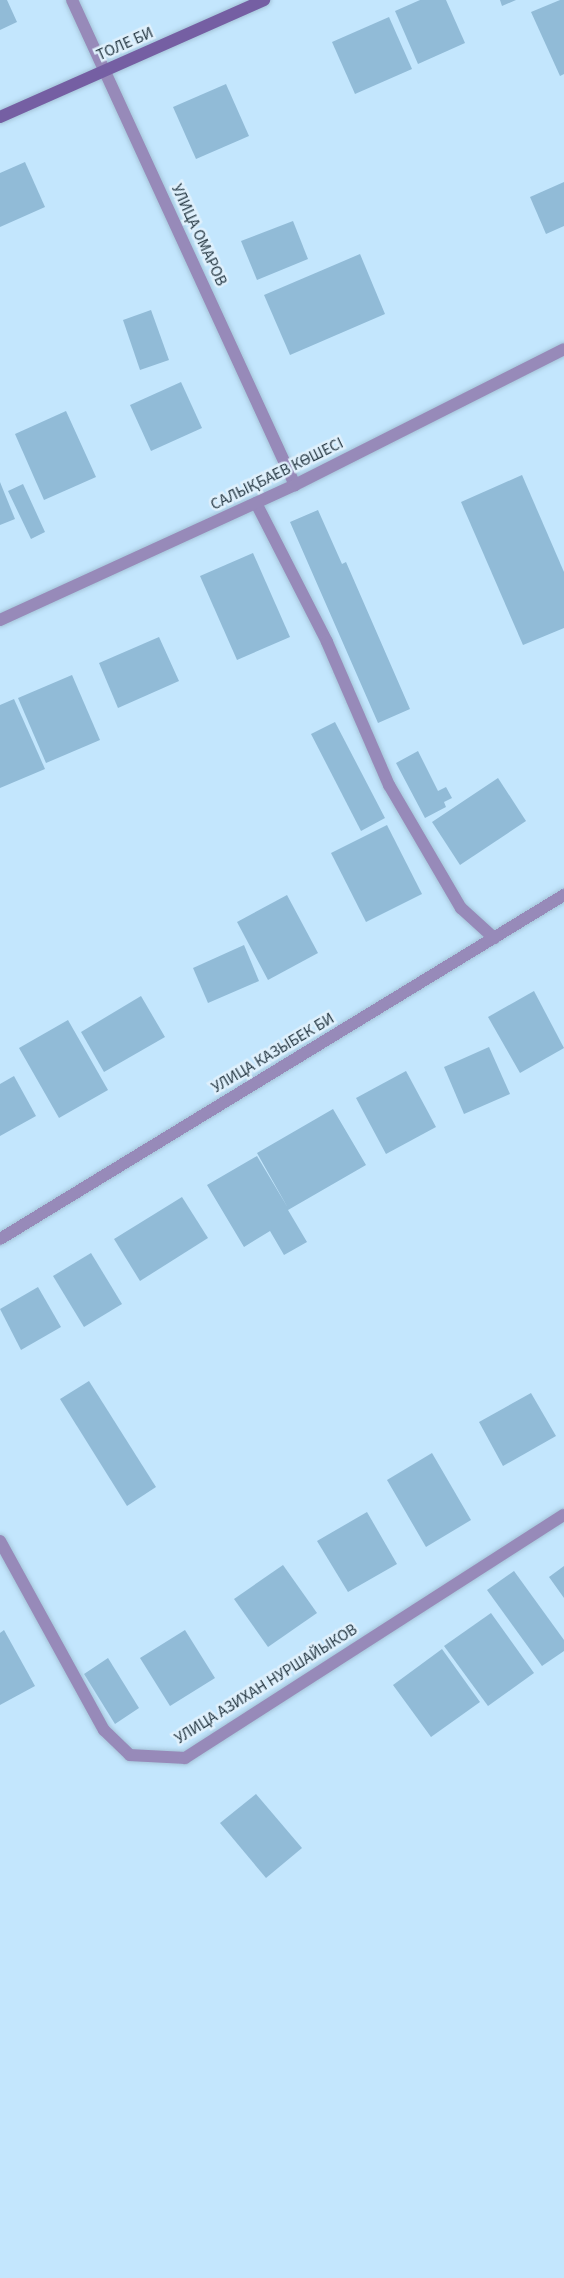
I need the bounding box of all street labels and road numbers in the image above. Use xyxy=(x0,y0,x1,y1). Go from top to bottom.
street label: ТОЛЕ БИ xyxy=(94,23,156,65)
street label: УЛИЦА ОМАРОВ xyxy=(167,181,231,289)
street label: САЛЫҚБАЕВ КӨШЕСІ xyxy=(207,433,347,515)
street label: УЛИЦА КАЗЫБЕК БИ xyxy=(208,1009,338,1097)
street label: УЛИЦА АЗИХАН НУРШАЙЫКОВ xyxy=(171,1620,361,1748)

